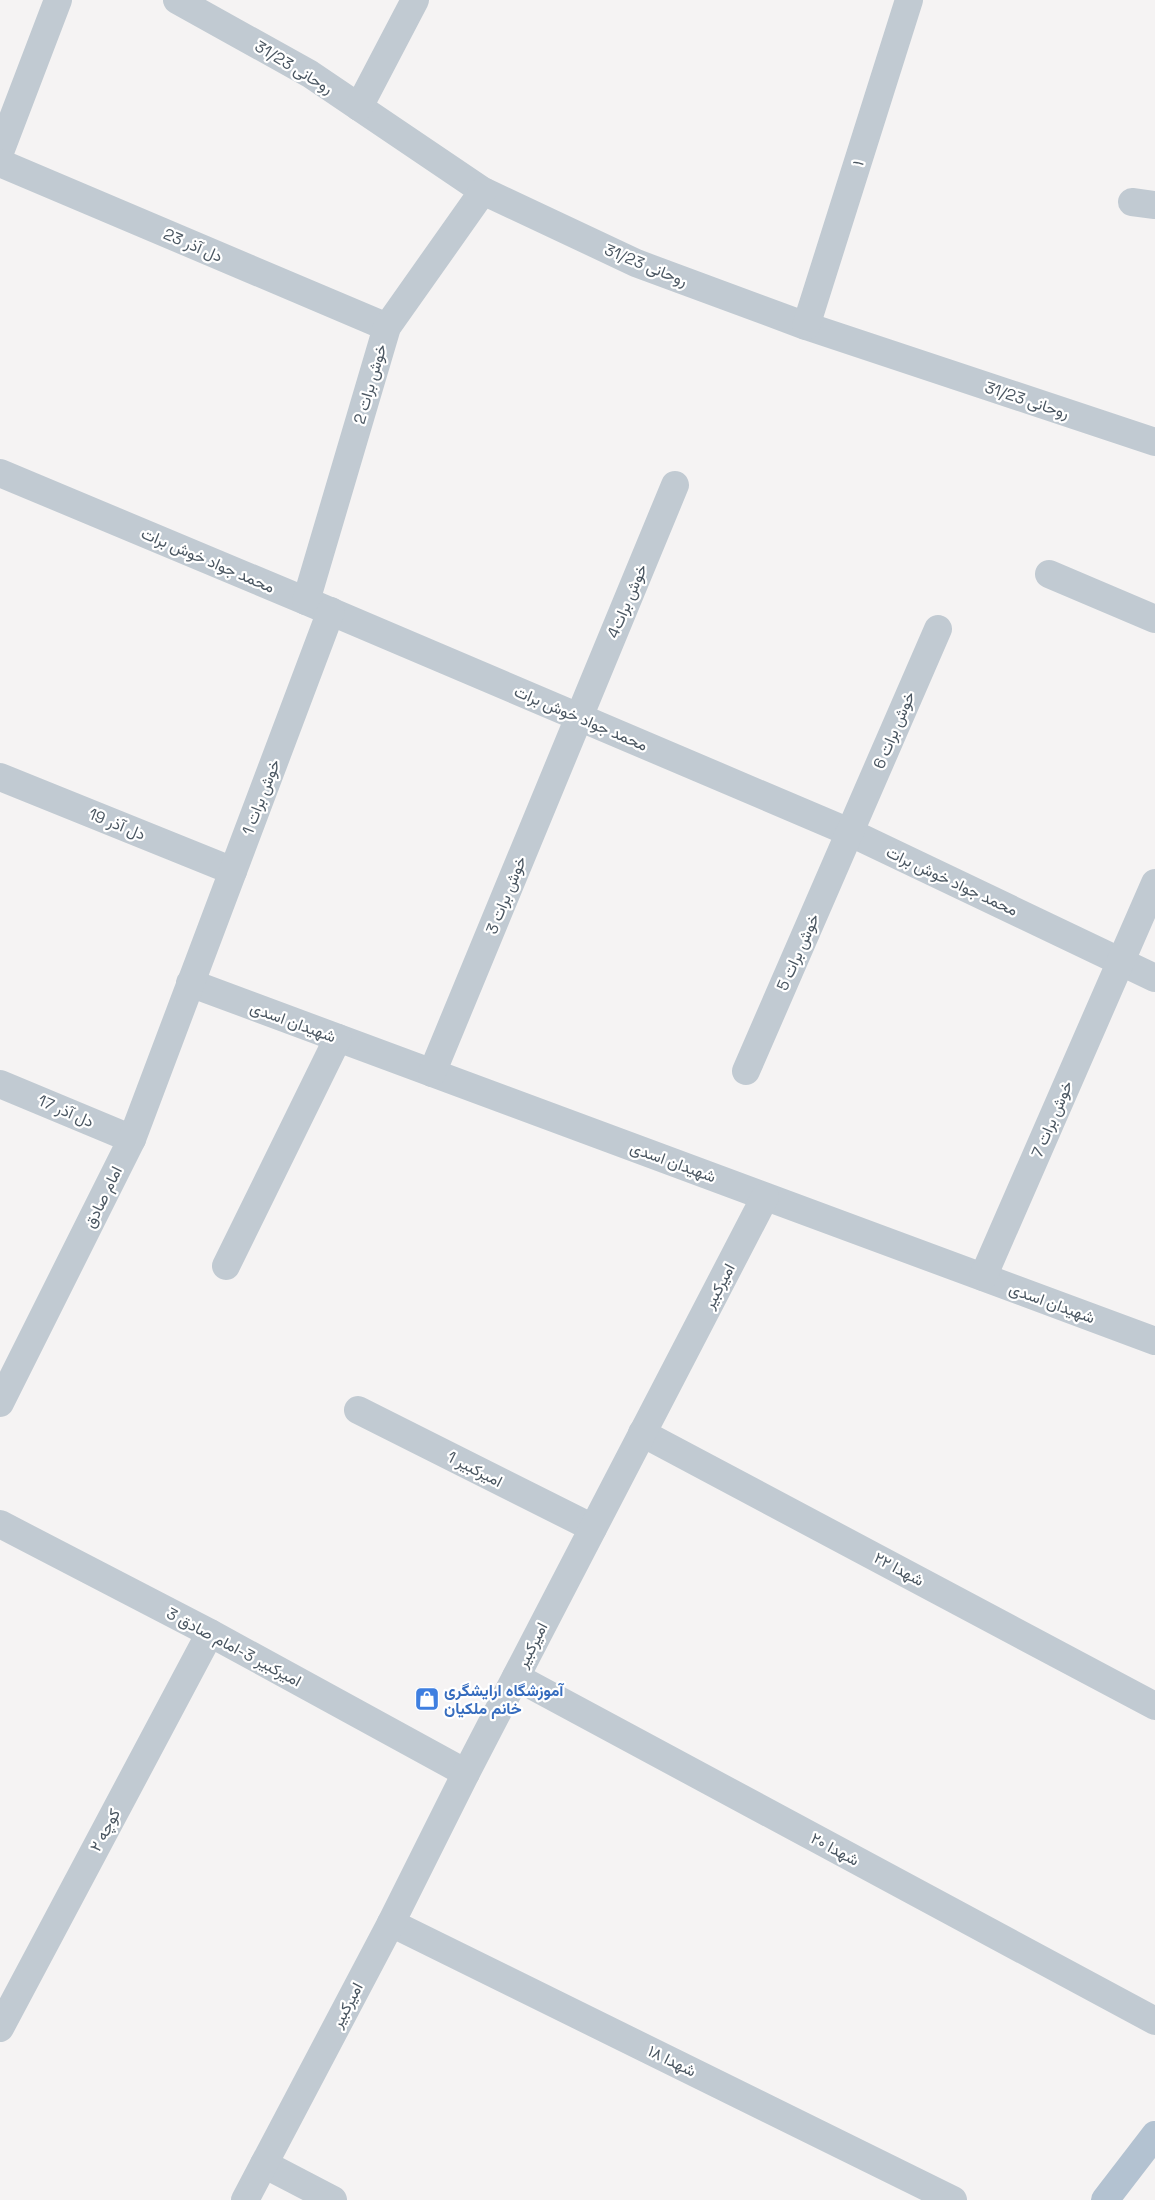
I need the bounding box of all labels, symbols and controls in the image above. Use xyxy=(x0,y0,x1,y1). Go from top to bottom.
street label: روحانی 31/23 xyxy=(251,35,337,99)
street label: ۱ xyxy=(847,158,869,168)
street label: دل آذر 23 xyxy=(160,223,226,267)
street label: روحانی 31/23 xyxy=(601,239,691,291)
street label: خوش برات 2 xyxy=(349,341,391,426)
street label: روحانی 31/23 xyxy=(982,376,1072,424)
street label: محمد جواد خوش برات xyxy=(138,522,278,598)
street label: خوش برات4 xyxy=(602,561,652,641)
street label: محمد جواد خوش برات xyxy=(511,680,651,756)
street label: خوش برات 6 xyxy=(868,688,920,772)
street label: خوش برات 1 xyxy=(237,756,285,838)
street label: دل آذر 19 xyxy=(86,803,148,845)
street label: محمد جواد خوش برات xyxy=(883,841,1021,921)
street label: خوش برات 3 xyxy=(481,853,531,937)
street label: خوش برات 5 xyxy=(772,910,824,994)
street label: شهیدان اسدی xyxy=(247,997,339,1047)
street label: خوش برات 7 xyxy=(1026,1077,1078,1161)
street label: دل آذر 17 xyxy=(35,1090,97,1132)
street label: شهیدان اسدی xyxy=(627,1137,719,1187)
street label: امام صادق xyxy=(79,1163,127,1231)
street label: امیرکبیر xyxy=(698,1260,740,1313)
street label: شهیدان اسدی xyxy=(1006,1278,1098,1328)
street label: امیرکبیر 1 xyxy=(444,1446,506,1492)
street label: شهدا ۲۲ xyxy=(870,1547,928,1591)
street label: امیرکبیر 3-امام صادق 3 xyxy=(163,1603,305,1691)
street label: امیرکبیر xyxy=(511,1619,552,1672)
place label: آموزشگاه ارایشگری خانم ملکیان xyxy=(444,1680,565,1719)
shop icon: آموزشگاه ارایشگری خانم ملکیان xyxy=(414,1686,440,1712)
street label: کوچه ۲ xyxy=(85,1805,126,1856)
street label: شهدا ۲۰ xyxy=(807,1828,863,1870)
street label: امیرکبیر xyxy=(326,1979,368,2032)
street label: شهدا ۱۸ xyxy=(644,2040,700,2082)

